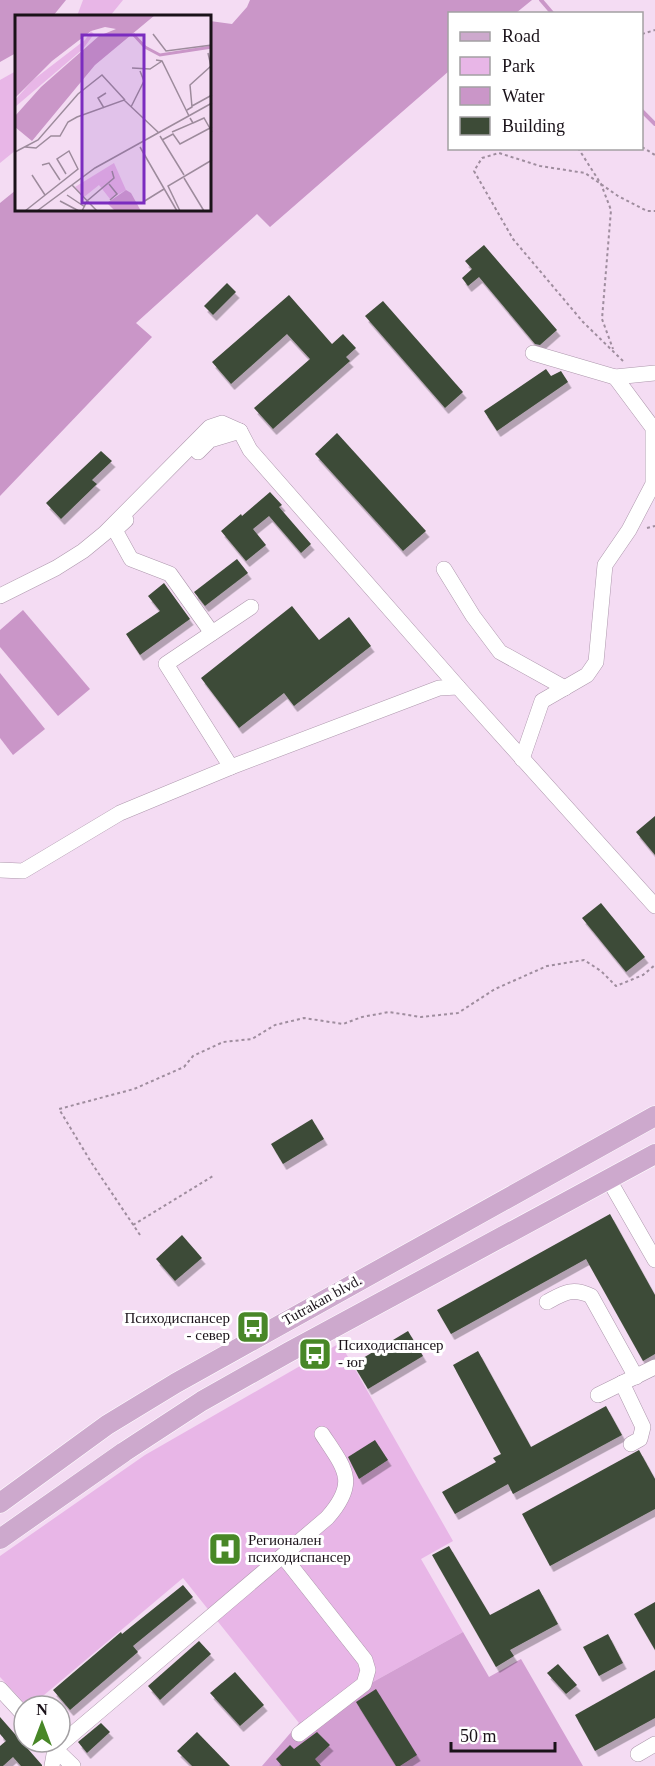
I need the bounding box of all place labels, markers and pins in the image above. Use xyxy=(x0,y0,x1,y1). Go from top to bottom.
bus stop icon: Психодиспансер - север xyxy=(235,1309,271,1345)
place label: Психодиспансер - север xyxy=(124,1310,230,1343)
bus stop icon: Психодиспансер - юг xyxy=(297,1336,333,1372)
place label: Психодиспансер - юг xyxy=(338,1337,444,1370)
hospital icon: Регионален психодиспансер xyxy=(207,1531,243,1567)
place label: Регионален психодиспансер xyxy=(248,1532,351,1565)

